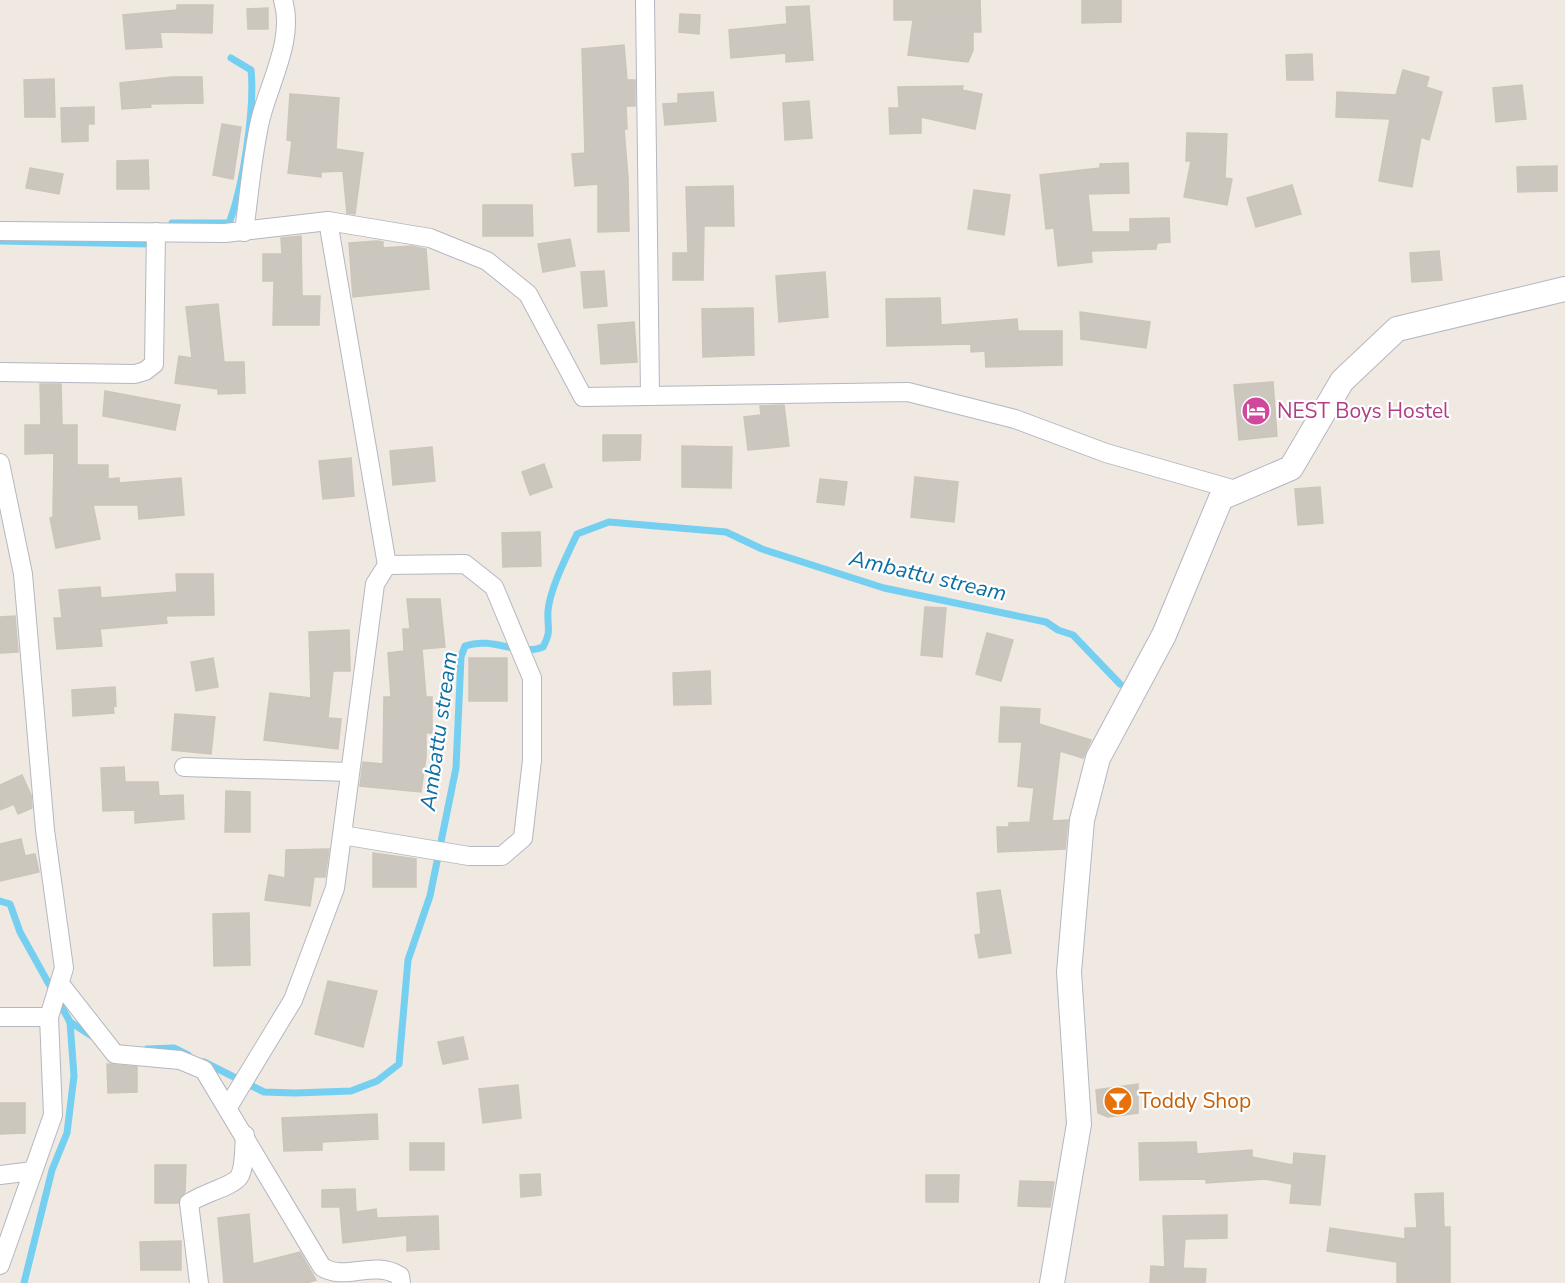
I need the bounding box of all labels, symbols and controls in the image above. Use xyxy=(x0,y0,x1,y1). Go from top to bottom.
hotel icon: NEST Boys Hostel xyxy=(1240,395,1272,427)
place label: NEST Boys Hostel xyxy=(1277,397,1450,425)
water label: Ambattu stream xyxy=(845,543,1010,609)
water label: Ambattu stream xyxy=(413,649,465,814)
bar icon: Toddy Shop xyxy=(1102,1085,1134,1117)
place label: Toddy Shop xyxy=(1139,1087,1251,1115)

